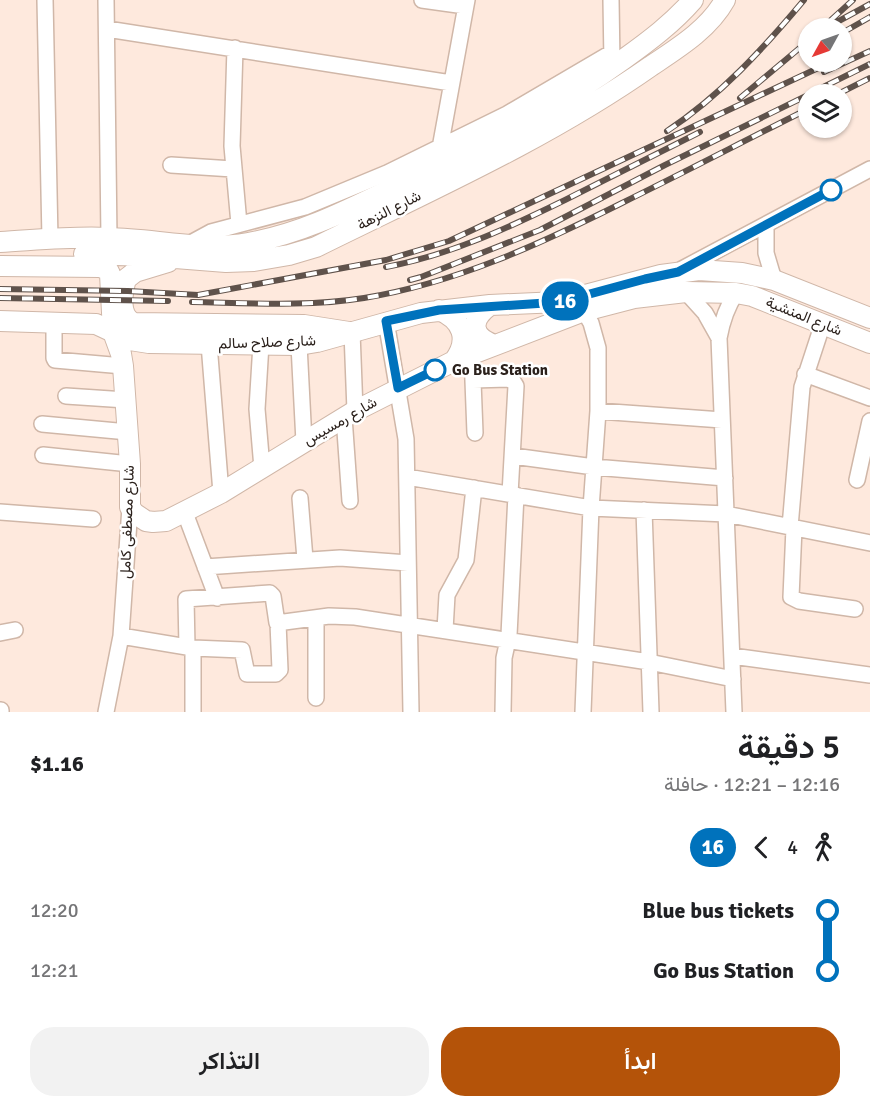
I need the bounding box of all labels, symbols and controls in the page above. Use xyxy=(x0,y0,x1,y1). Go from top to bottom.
north arrow xyxy=(798,18,852,72)
map controls xyxy=(798,18,852,138)
button: layers xyxy=(798,84,852,138)
unlabelled marker xyxy=(820,179,842,201)
street label: شارع النزهة xyxy=(354,186,425,235)
line badge: 16 xyxy=(538,282,592,320)
text: 16 xyxy=(554,288,576,314)
street label: شارع المنشية xyxy=(762,293,845,341)
street label: شارع صلاح سالم xyxy=(218,331,317,355)
marker: Go Bus Station xyxy=(424,359,446,381)
place label: Go Bus Station xyxy=(452,361,548,379)
street label: شارع رمسيس xyxy=(300,393,381,451)
street label: شارع مصطفى كامل xyxy=(116,465,140,579)
text: 5 دقيقة xyxy=(737,727,840,768)
text: $1.16 xyxy=(30,750,84,777)
text: 12:16 – 12:21 · حافلة xyxy=(664,772,840,797)
icon: back xyxy=(745,831,778,864)
icon: walk xyxy=(807,831,840,864)
text: 16 xyxy=(702,834,724,860)
text: 4 xyxy=(787,835,798,860)
text: Blue bus tickets xyxy=(642,897,794,924)
text: 12:20 xyxy=(30,898,79,923)
text: Go Bus Station xyxy=(653,957,794,984)
text: 12:21 xyxy=(30,958,79,983)
button: التذاكر xyxy=(30,1027,429,1096)
button: ابدأ xyxy=(441,1027,840,1096)

